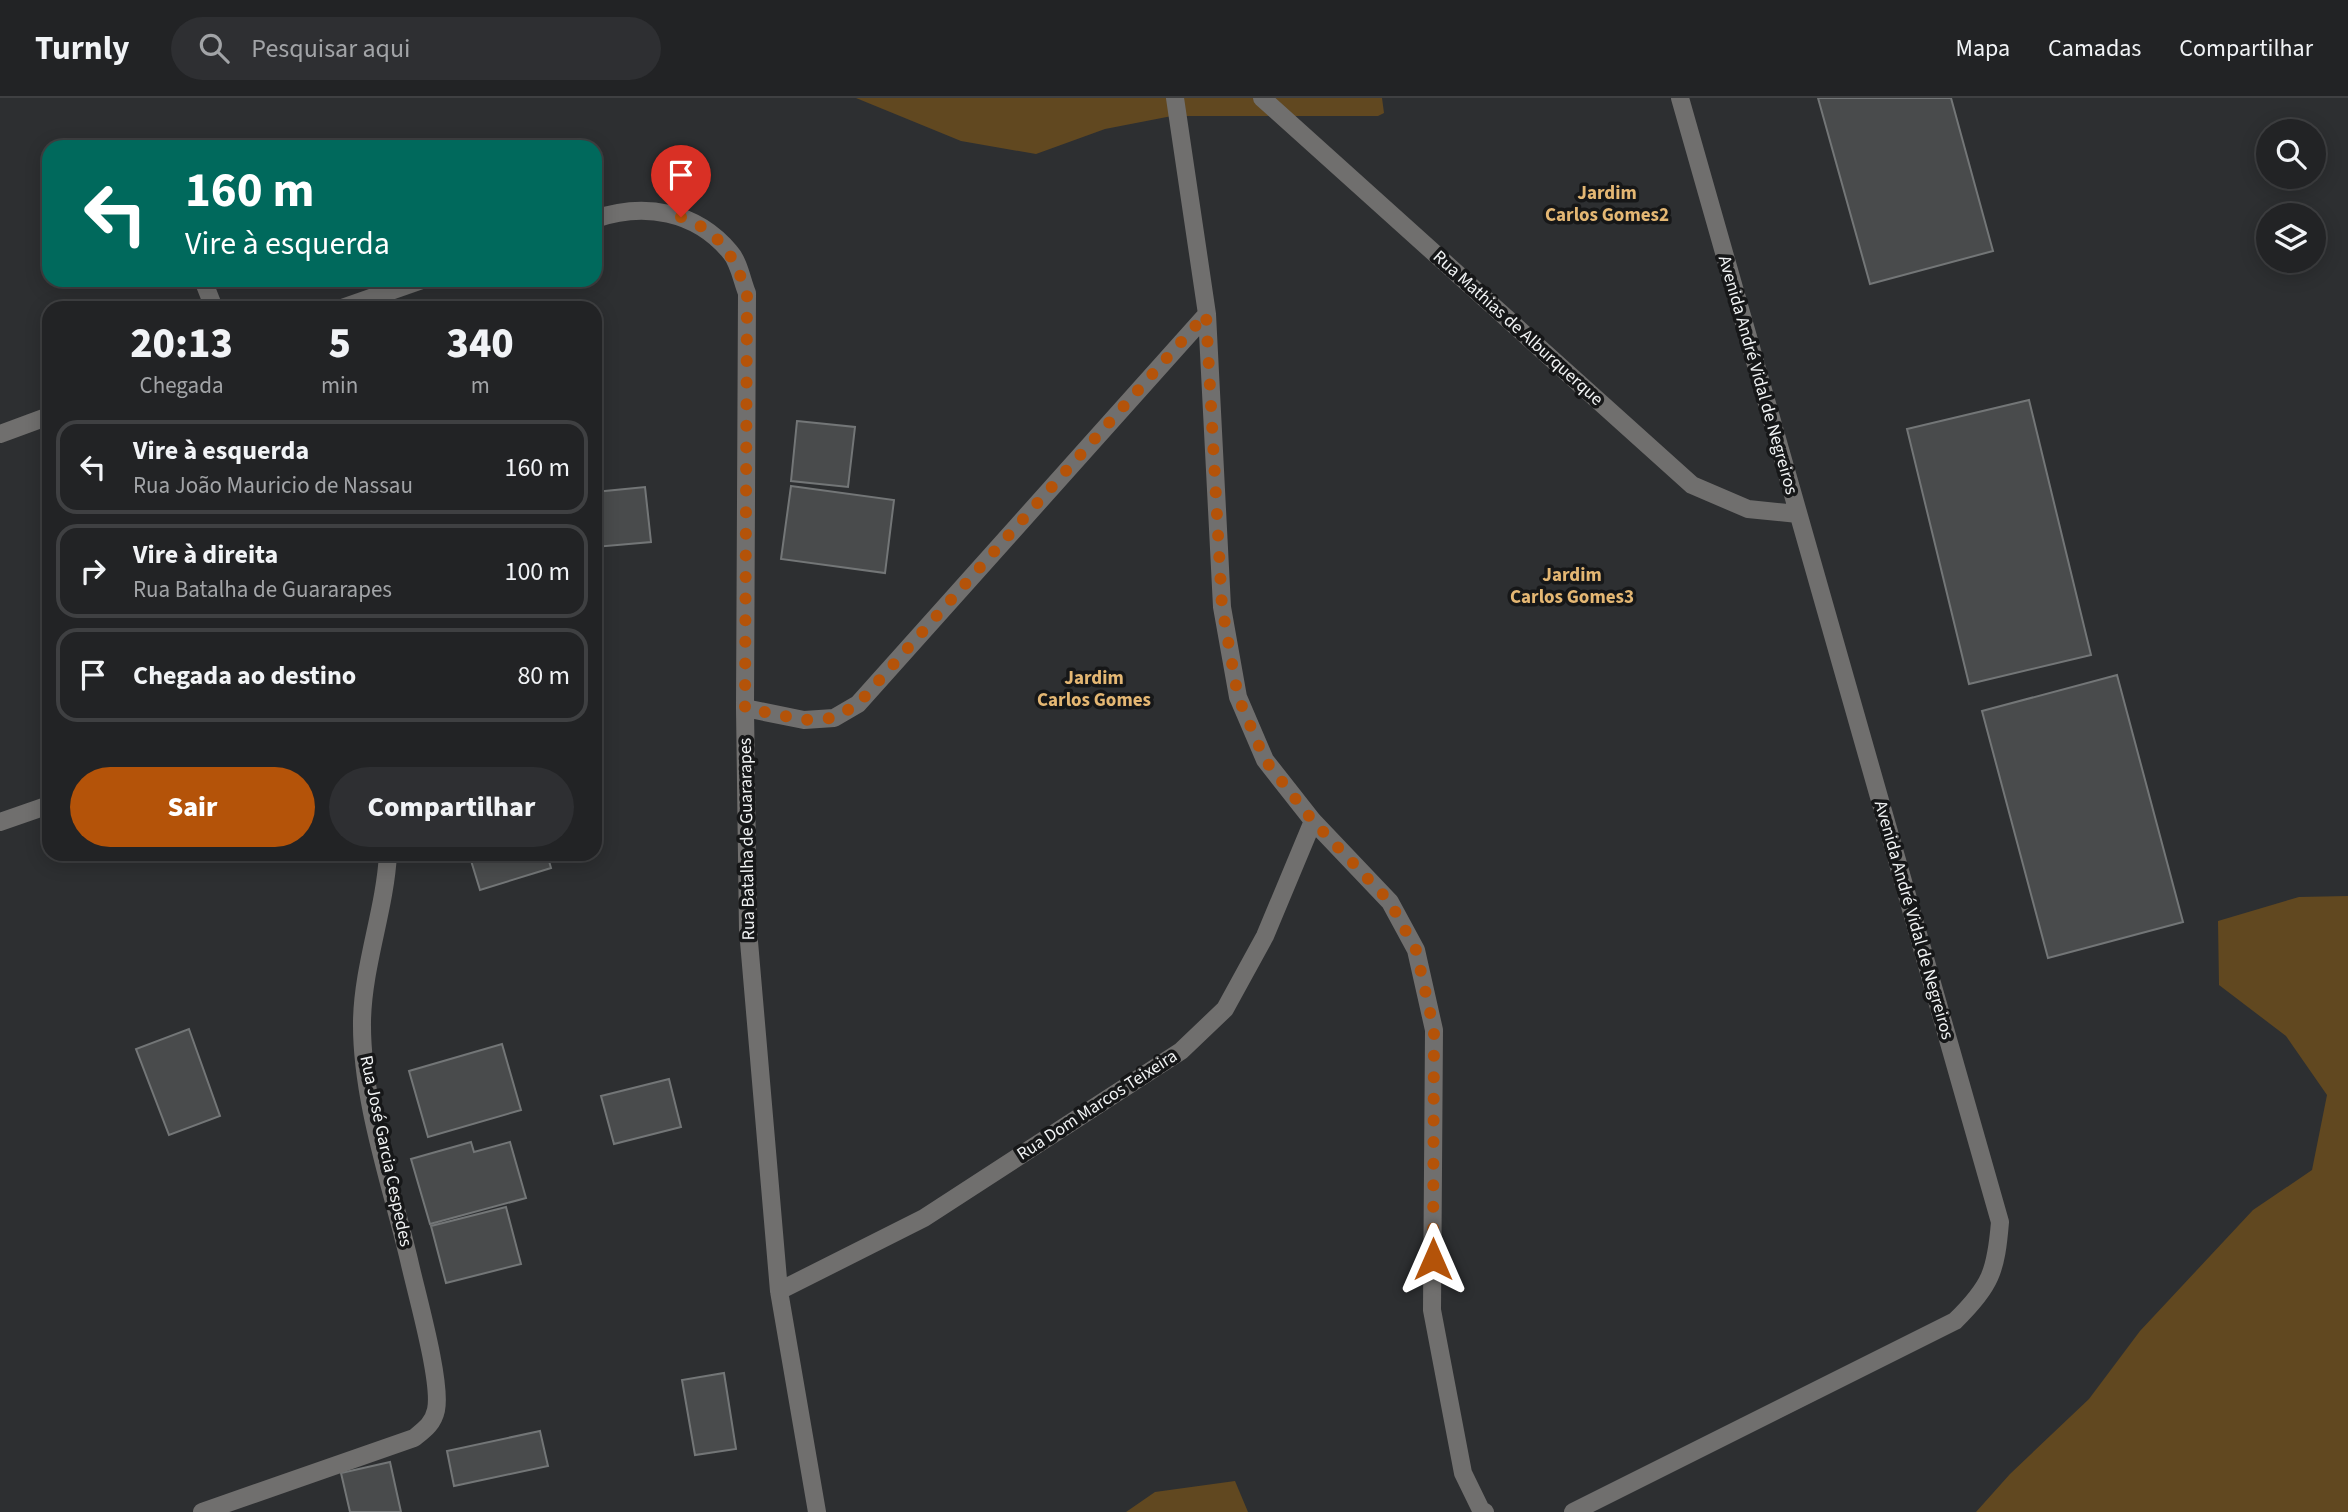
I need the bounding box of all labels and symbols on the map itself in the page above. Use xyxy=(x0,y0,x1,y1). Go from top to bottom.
pin xyxy=(651,145,711,217)
district label: Jardim Carlos Gomes2 xyxy=(1545,180,1669,229)
street label: Rua Mathias de Alburquerque xyxy=(1427,245,1609,411)
street label: Avenida André Vidal de Negreiros xyxy=(1712,252,1804,498)
district label: Jardim Carlos Gomes3 xyxy=(1510,562,1634,611)
district label: Jardim Carlos Gomes xyxy=(1037,665,1151,714)
street label: Rua Batalha de Guararapes xyxy=(733,737,761,941)
street label: Avenida André Vidal de Negreiros xyxy=(1868,797,1960,1043)
street label: Rua Dom Marcos Teixeira xyxy=(1012,1044,1182,1166)
street label: Rua José Garcia Cespedes xyxy=(354,1053,418,1249)
position arrow xyxy=(1396,1222,1470,1296)

